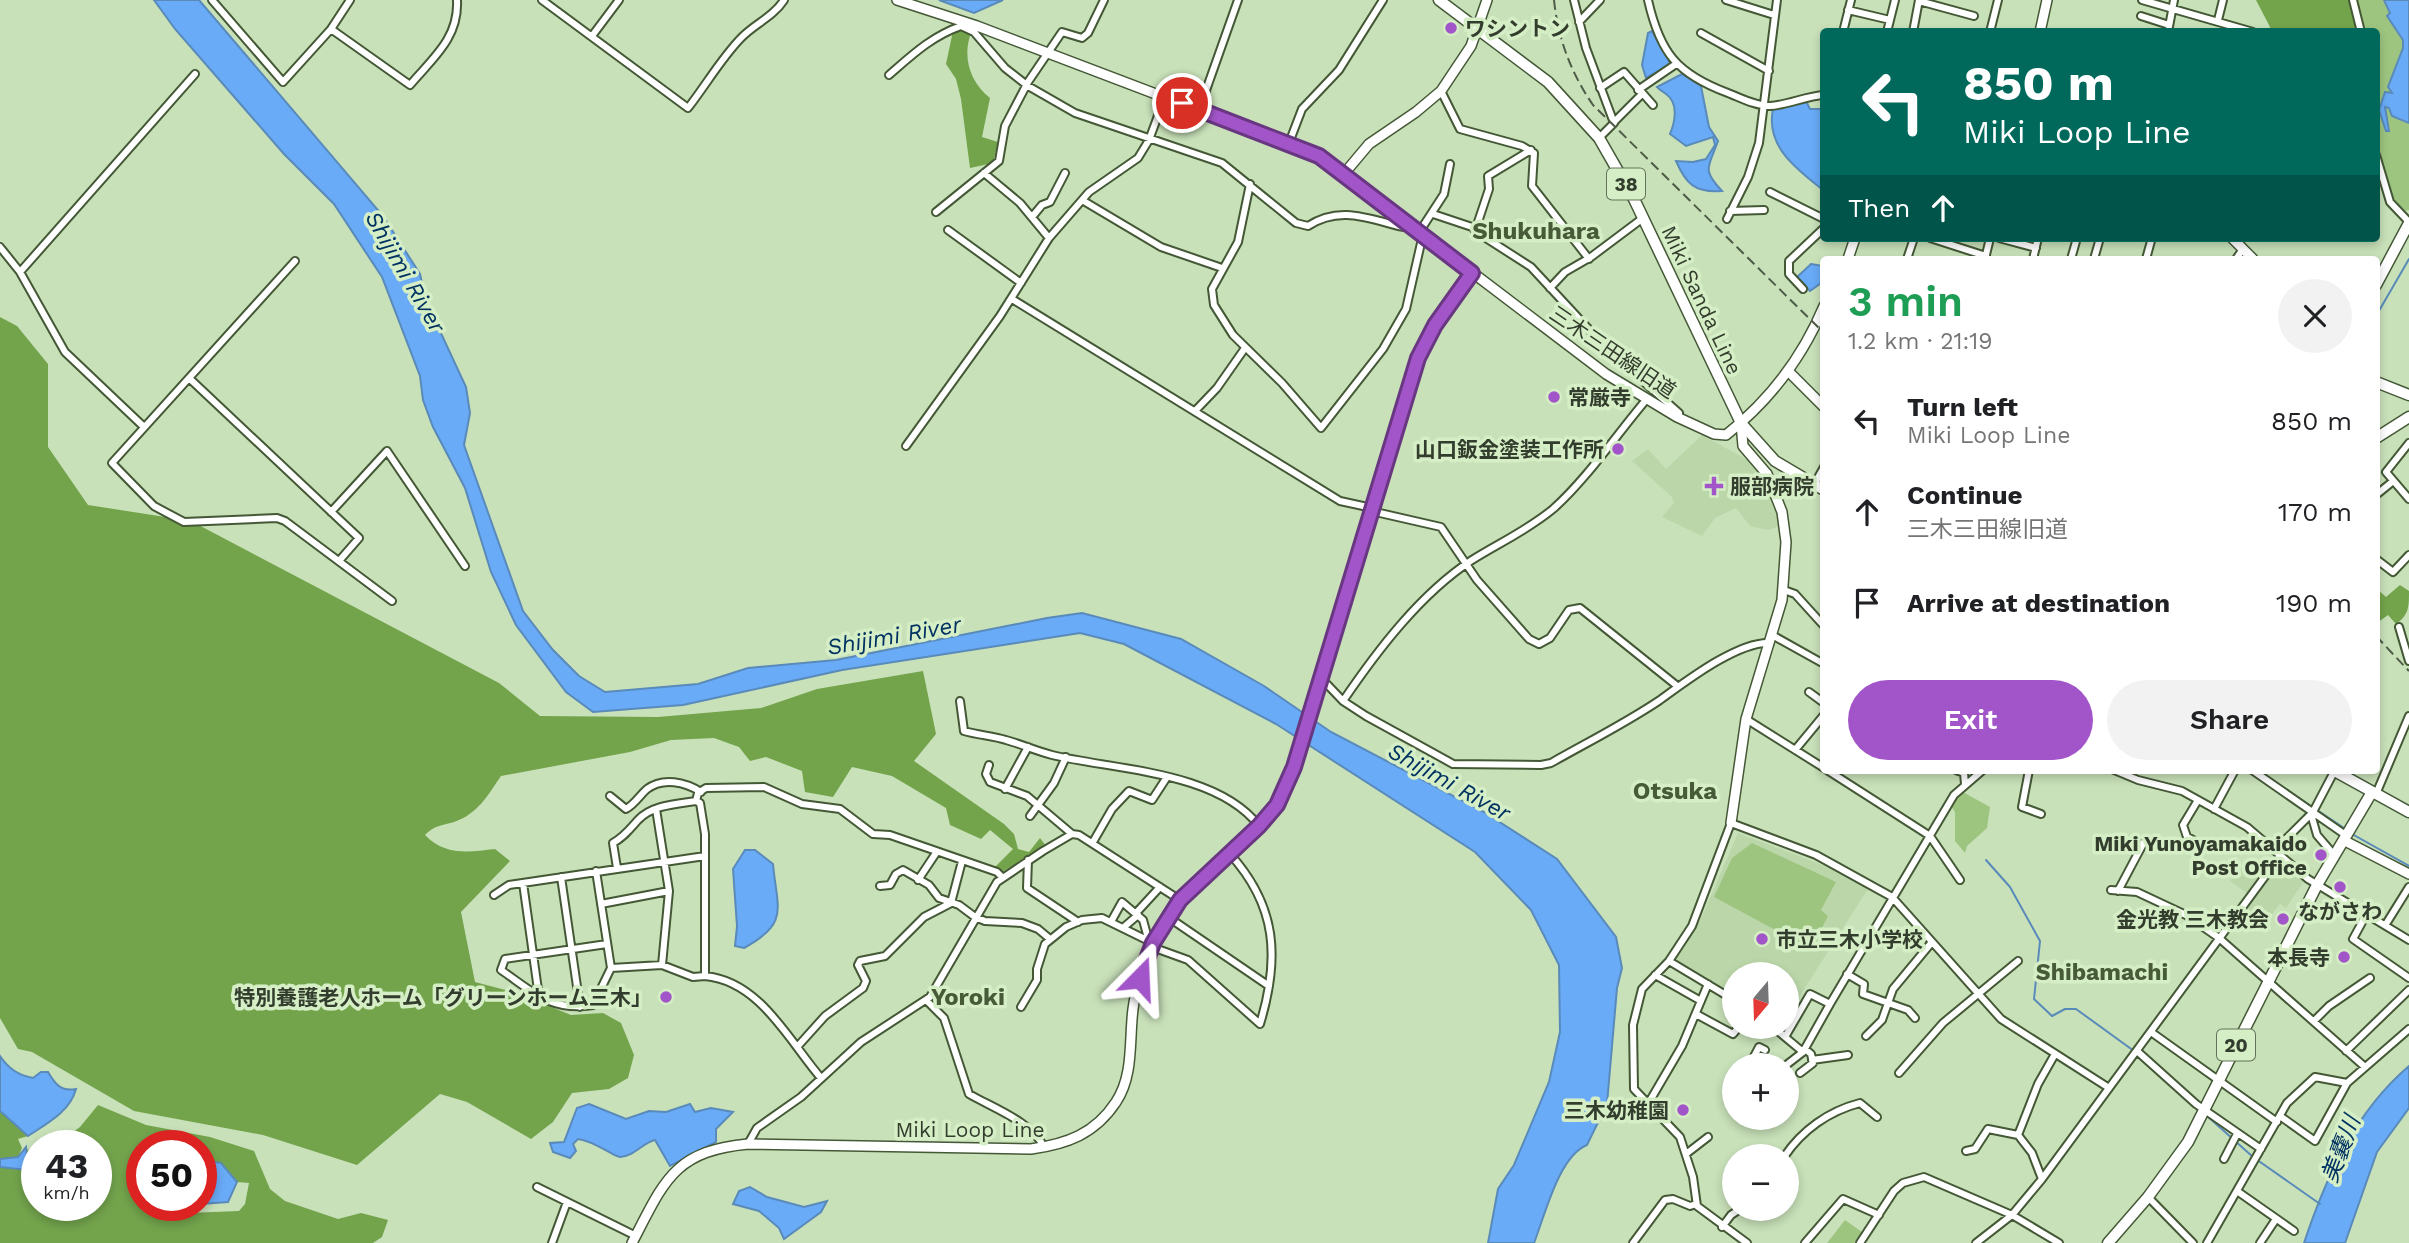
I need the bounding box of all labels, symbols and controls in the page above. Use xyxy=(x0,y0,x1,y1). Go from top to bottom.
place label: ワシントン xyxy=(1465,16,1570,41)
marker: ワシントン xyxy=(1443,20,1459,36)
text: 850 m xyxy=(1963,54,2114,112)
icon: left xyxy=(1848,56,1939,147)
pin xyxy=(1152,73,1212,133)
icon: arrive xyxy=(1163,84,1201,122)
text: Miki Loop Line xyxy=(1963,113,2190,151)
road number: 38 xyxy=(1607,168,1645,200)
icon: ahead xyxy=(1924,189,1962,227)
text: Then xyxy=(1848,193,1910,223)
water label: Shijimi River xyxy=(359,206,451,338)
district label: Shukuhara xyxy=(1472,217,1600,245)
street label: Miki Sanda Line xyxy=(1657,222,1747,378)
text: 3 min xyxy=(1848,277,1963,326)
button: close xyxy=(2278,279,2352,353)
street label: 三木三田線旧道 xyxy=(1545,301,1681,403)
text: 1.2 km · 21:19 xyxy=(1848,328,1993,355)
place label: 常厳寺 xyxy=(1568,385,1631,410)
marker: 常厳寺 xyxy=(1546,389,1562,405)
text: Turn left xyxy=(1907,392,2018,422)
icon: left xyxy=(1848,402,1886,440)
text: 850 m xyxy=(2271,406,2352,436)
text: Miki Loop Line xyxy=(1907,422,2070,449)
place label: 山口鈑金塗装工作所 xyxy=(1415,437,1604,462)
marker: 山口鈑金塗装工作所 xyxy=(1610,441,1626,457)
place label: 服部病院 xyxy=(1730,474,1814,499)
marker: 服部病院 xyxy=(1704,476,1724,496)
text: Continue xyxy=(1907,480,2023,510)
icon: ahead xyxy=(1848,493,1886,531)
text: 170 m xyxy=(2278,497,2352,527)
text: 三木三田線旧道 xyxy=(1907,516,2068,543)
icon: arrive xyxy=(1848,584,1886,622)
text: Arrive at destination xyxy=(1907,588,2170,618)
text: 190 m xyxy=(2276,588,2352,618)
water label: Shijimi River xyxy=(825,611,964,661)
button: Exit xyxy=(1848,680,2093,760)
button: Share xyxy=(2107,680,2352,760)
water label: Shijimi River xyxy=(1383,737,1516,827)
district label: Otsuka xyxy=(1633,777,1717,805)
place label: Miki Yunoyamakaido Post Office xyxy=(2094,831,2307,880)
marker: Miki Yunoyamakaido Post Office xyxy=(2313,847,2329,863)
marker: ながさわ xyxy=(2332,879,2348,895)
place label: ながさわ xyxy=(2298,899,2382,924)
place label: 金光教 三木教会 xyxy=(2116,907,2269,932)
marker: 金光教 三木教会 xyxy=(2275,911,2291,927)
place label: 市立三木小学校 xyxy=(1776,927,1923,952)
marker: 市立三木小学校 xyxy=(1754,931,1770,947)
position arrow xyxy=(1103,941,1177,1015)
place label: 本長寺 xyxy=(2267,945,2330,970)
marker: 本長寺 xyxy=(2336,949,2352,965)
district label: Shibamachi xyxy=(2036,959,2168,986)
north arrow xyxy=(1722,962,1799,1040)
map controls xyxy=(1722,962,1799,1221)
district label: Yoroki xyxy=(931,983,1005,1011)
place label: 特別養護老人ホーム「グリーンホーム三木」 xyxy=(234,985,652,1010)
marker: 特別養護老人ホーム「グリーンホーム三木」 xyxy=(658,989,674,1005)
road number: 20 xyxy=(2217,1030,2255,1060)
button: + xyxy=(1722,1053,1799,1130)
place label: 三木幼稚園 xyxy=(1564,1098,1669,1123)
marker: 三木幼稚園 xyxy=(1675,1102,1691,1118)
water label: 美嚢川 xyxy=(2316,1109,2367,1186)
street label: Miki Loop Line xyxy=(895,1117,1045,1142)
speed limit sign: 50 xyxy=(126,1130,217,1221)
button: − xyxy=(1722,1144,1799,1221)
text: 43 xyxy=(45,1145,88,1187)
text: km/h xyxy=(43,1182,90,1203)

